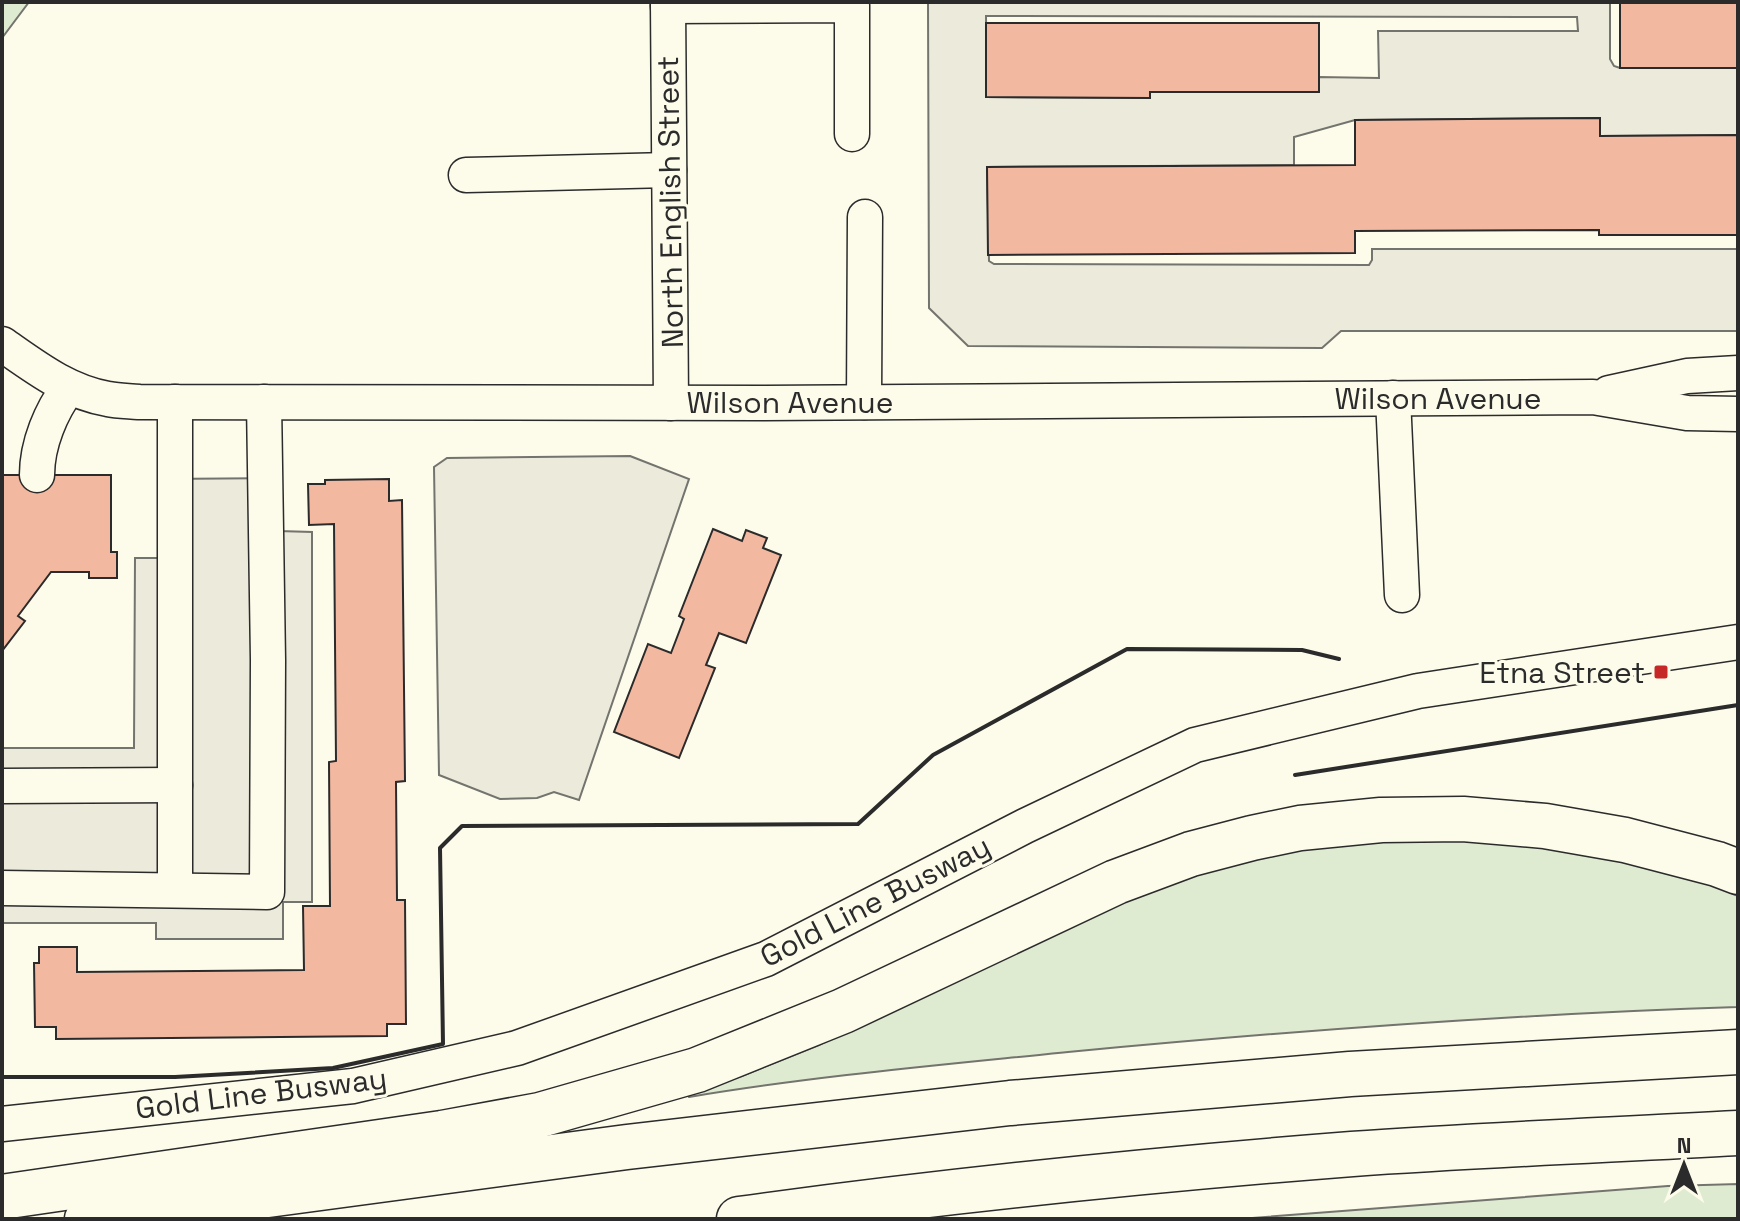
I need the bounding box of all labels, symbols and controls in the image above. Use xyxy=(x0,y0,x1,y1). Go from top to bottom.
street label: North English Street xyxy=(648,55,692,349)
street label: Wilson Avenue xyxy=(1335,379,1541,418)
street label: Wilson Avenue xyxy=(687,383,893,422)
place label: Etna Street xyxy=(1479,653,1645,692)
marker: Etna Street xyxy=(1652,663,1670,681)
street label: Gold Line Busway xyxy=(753,826,997,976)
street label: Gold Line Busway xyxy=(133,1058,389,1128)
north arrow xyxy=(1644,1125,1724,1205)
text: N xyxy=(1677,1131,1691,1159)

